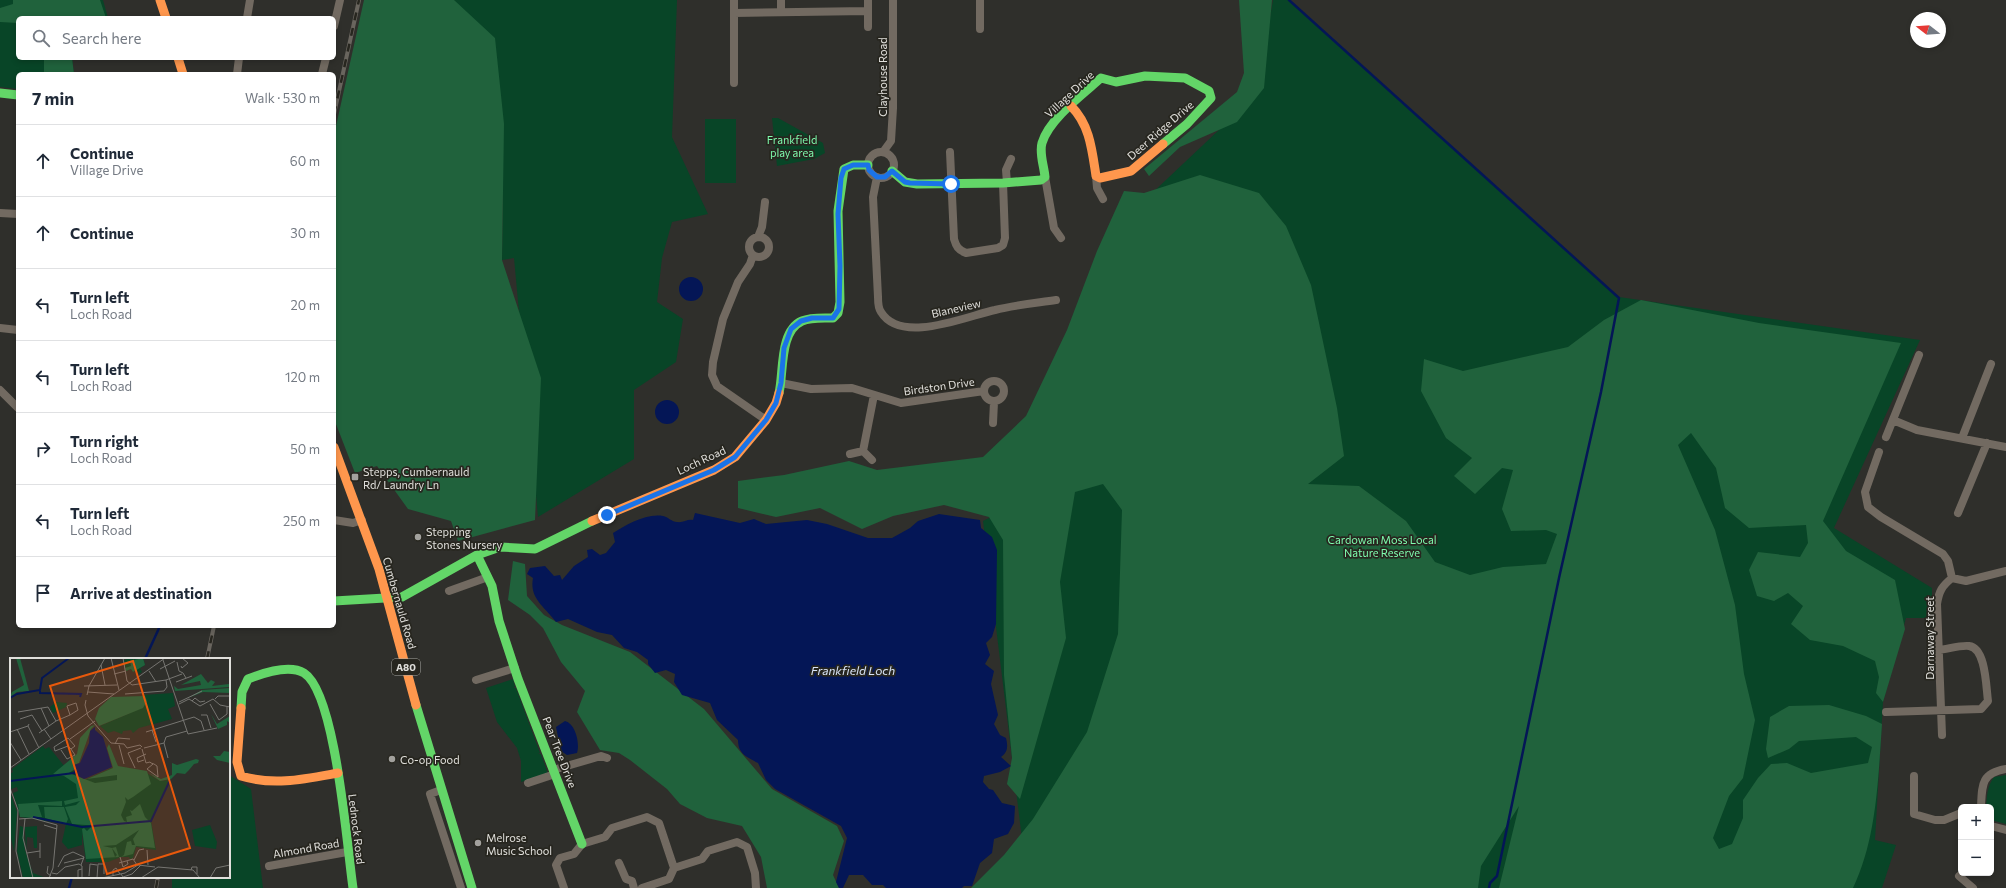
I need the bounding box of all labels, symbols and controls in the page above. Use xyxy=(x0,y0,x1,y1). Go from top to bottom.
north arrow xyxy=(1910,12,1946,48)
search box xyxy=(16,16,336,60)
icon: search xyxy=(30,27,52,49)
text: Search here xyxy=(62,29,141,47)
street label: Clayhouse Road xyxy=(876,37,889,117)
street label: Village Drive xyxy=(1042,68,1096,120)
text: 7 min xyxy=(32,88,74,109)
text: Walk · 530 m xyxy=(245,90,320,106)
street label: Deer Ridge Drive xyxy=(1124,98,1196,162)
park label: Frankfield play area xyxy=(767,133,817,159)
text: Continue xyxy=(70,144,134,162)
icon: ahead xyxy=(32,150,54,172)
text: 60 m xyxy=(290,153,320,169)
text: Village Drive xyxy=(70,162,143,178)
route start xyxy=(942,175,960,193)
icon: ahead xyxy=(32,222,54,244)
text: Continue xyxy=(70,224,134,242)
text: 30 m xyxy=(290,225,320,241)
text: Turn left xyxy=(70,288,129,306)
icon: left xyxy=(32,294,54,316)
street label: Blaneview xyxy=(930,296,982,320)
text: 20 m xyxy=(291,297,320,313)
text: Loch Road xyxy=(70,306,132,322)
text: Turn left xyxy=(70,360,129,378)
icon: left xyxy=(32,366,54,388)
text: 120 m xyxy=(285,369,320,385)
street label: Birdston Drive xyxy=(903,375,975,397)
text: Loch Road xyxy=(70,378,132,394)
text: Turn right xyxy=(70,432,139,450)
icon: right xyxy=(32,438,54,460)
text: 50 m xyxy=(290,441,320,457)
street label: Loch Road xyxy=(674,443,728,477)
text: Loch Road xyxy=(70,450,132,466)
place label: Stepps, Cumbernauld Rd/ Laundry Ln xyxy=(363,465,469,491)
marker: Stepps, Cumbernauld Rd/ Laundry Ln xyxy=(350,472,360,482)
text: Turn left xyxy=(70,504,129,522)
route end xyxy=(598,506,616,524)
icon: left xyxy=(32,510,54,532)
text: 250 m xyxy=(283,513,320,529)
text: Loch Road xyxy=(70,522,132,538)
place label: Stepping Stones Nursery xyxy=(426,525,502,551)
marker: Stepping Stones Nursery xyxy=(413,532,423,542)
park label: Cardowan Moss Local Nature Reserve xyxy=(1327,533,1437,559)
street label: Cumbernauld Road xyxy=(381,555,419,651)
icon: arrive xyxy=(32,582,54,604)
text: Arrive at destination xyxy=(70,584,212,602)
street label: Darnaway Street xyxy=(1923,596,1936,680)
inset map xyxy=(10,658,230,878)
road number: A80 xyxy=(392,659,420,675)
water label: Frankfield Loch xyxy=(811,663,895,677)
street label: Pear Tree Drive xyxy=(540,714,580,790)
place label: Co-op Food xyxy=(400,753,460,766)
marker: Co-op Food xyxy=(387,754,397,764)
street label: Lednock Road xyxy=(346,793,368,865)
map controls xyxy=(1958,804,1994,876)
button: + xyxy=(1958,804,1994,840)
place label: Melrose Music School xyxy=(486,831,552,857)
street label: Almond Road xyxy=(272,836,340,860)
marker: Melrose Music School xyxy=(473,838,483,848)
button: − xyxy=(1958,840,1994,876)

